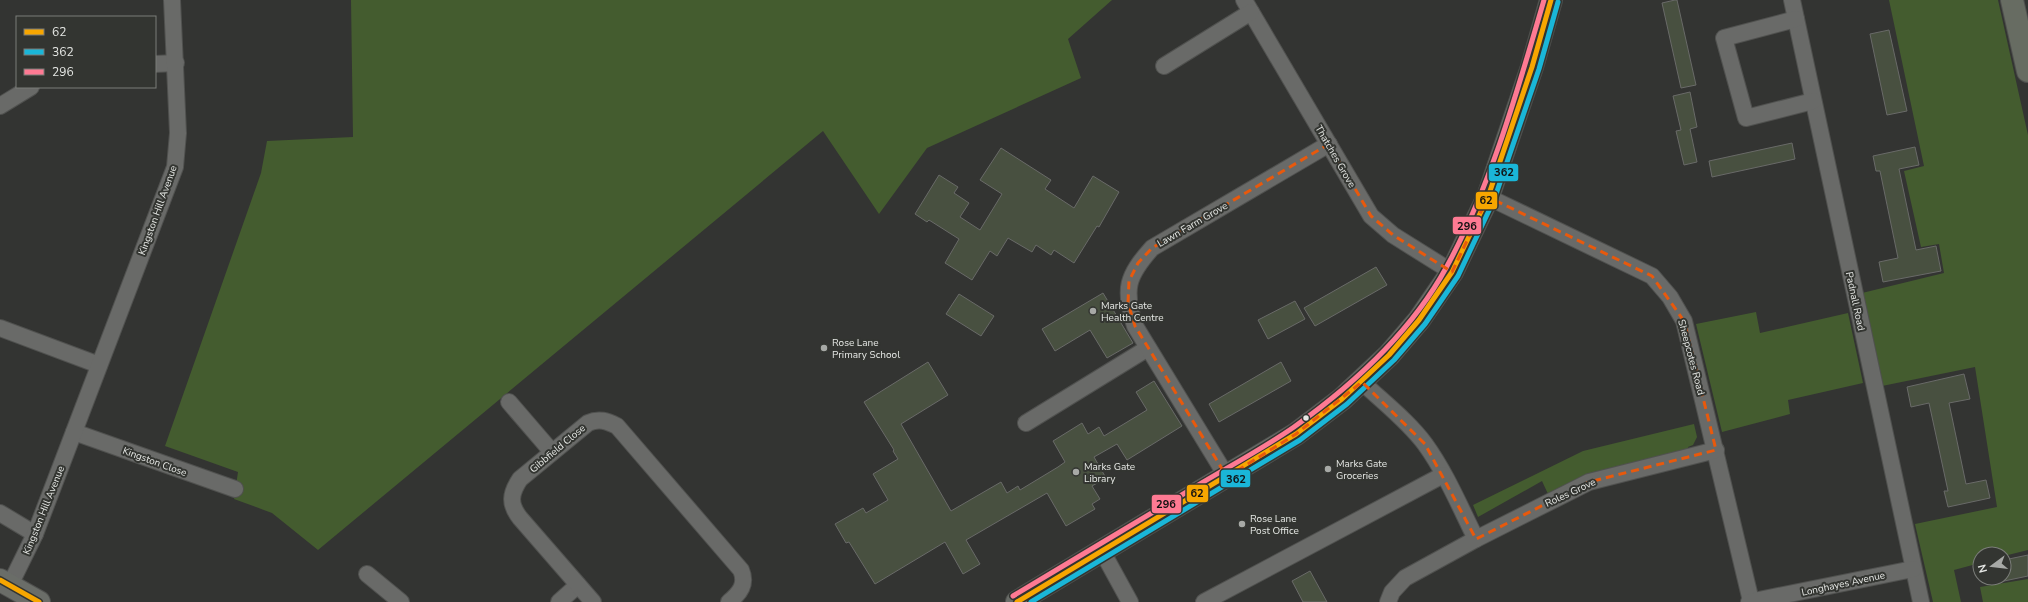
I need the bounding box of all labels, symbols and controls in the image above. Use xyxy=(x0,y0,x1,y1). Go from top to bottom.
legend xyxy=(16,16,156,88)
text: 62 xyxy=(52,24,66,40)
text: 362 xyxy=(52,44,74,60)
text: 296 xyxy=(52,64,74,80)
street label: Thatches Grove xyxy=(1312,123,1359,190)
line badge: 362 xyxy=(1488,163,1519,182)
street label: Kingston Hill Avenue xyxy=(135,164,181,257)
text: 362 xyxy=(1494,165,1514,180)
line badge: 62 xyxy=(1475,191,1498,210)
text: 62 xyxy=(1479,193,1493,208)
street label: Lawn Farm Grove xyxy=(1155,199,1230,251)
line badge: 296 xyxy=(1452,216,1482,235)
text: 296 xyxy=(1457,219,1477,234)
street label: Padnall Road xyxy=(1842,270,1868,332)
place label: Marks Gate Health Centre xyxy=(1101,299,1164,325)
marker: Marks Gate Health Centre xyxy=(1088,306,1098,316)
street label: Sheepcotes Road xyxy=(1674,318,1708,397)
place label: Rose Lane Primary School xyxy=(832,336,900,362)
marker: Rose Lane Primary School xyxy=(819,343,829,353)
unlabelled marker xyxy=(1301,413,1311,423)
street label: Gibbfield Close xyxy=(527,421,588,476)
street label: Kingston Close xyxy=(121,444,189,480)
place label: Marks Gate Groceries xyxy=(1336,457,1387,483)
place label: Marks Gate Library xyxy=(1084,460,1135,486)
street label: Kingston Hill Avenue xyxy=(20,464,68,557)
marker: Marks Gate Groceries xyxy=(1323,464,1333,474)
marker: Marks Gate Library xyxy=(1071,467,1081,477)
line badge: 362 xyxy=(1220,469,1251,488)
text: 362 xyxy=(1226,472,1246,487)
street label: Roles Grove xyxy=(1543,475,1598,511)
line badge: 62 xyxy=(1186,484,1209,503)
text: 62 xyxy=(1190,486,1204,501)
line badge: 296 xyxy=(1151,494,1182,514)
text: 296 xyxy=(1156,497,1176,512)
place label: Rose Lane Post Office xyxy=(1250,512,1299,538)
marker: Rose Lane Post Office xyxy=(1237,519,1247,529)
north arrow xyxy=(1972,546,2012,586)
text: N xyxy=(1975,563,1991,574)
street label: Longhayes Avenue xyxy=(1800,568,1886,600)

